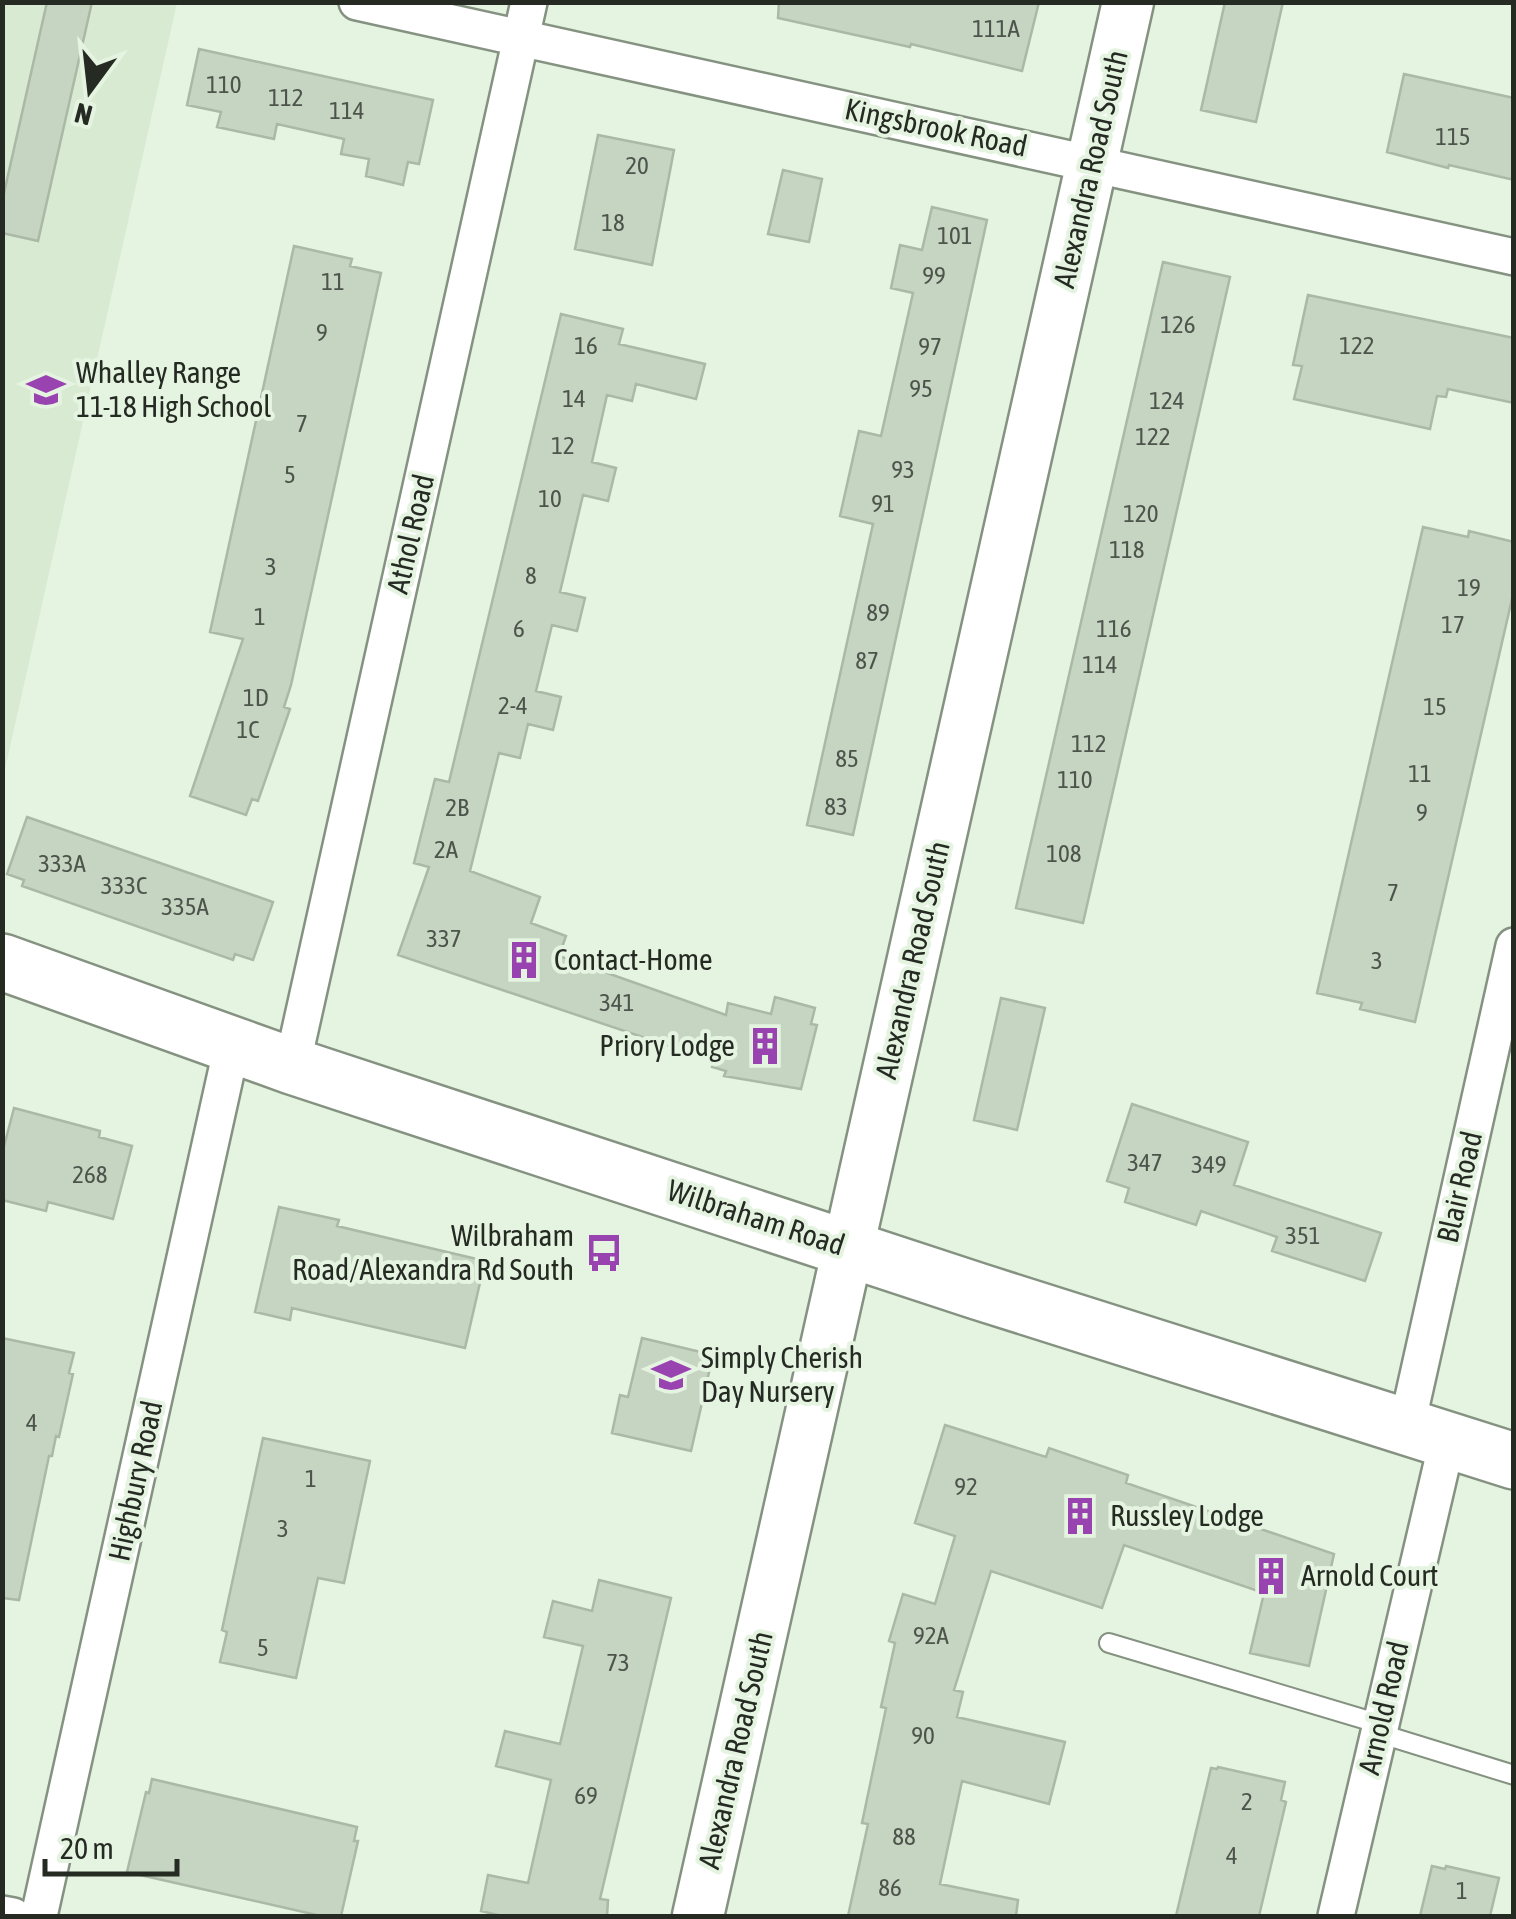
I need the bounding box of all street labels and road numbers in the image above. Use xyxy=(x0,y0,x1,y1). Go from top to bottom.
street label: Alexandra Road South xyxy=(1046,47,1134,291)
street label: Kingsbrook Road xyxy=(842,91,1030,163)
street label: Athol Road xyxy=(380,471,440,597)
street label: Alexandra Road South xyxy=(868,838,956,1082)
street label: Blair Road xyxy=(1430,1128,1488,1246)
street label: Wilbraham Road xyxy=(663,1172,849,1262)
street label: Highbury Road xyxy=(101,1397,169,1564)
street label: Alexandra Road South xyxy=(691,1628,779,1872)
street label: Arnold Road xyxy=(1351,1638,1415,1778)

